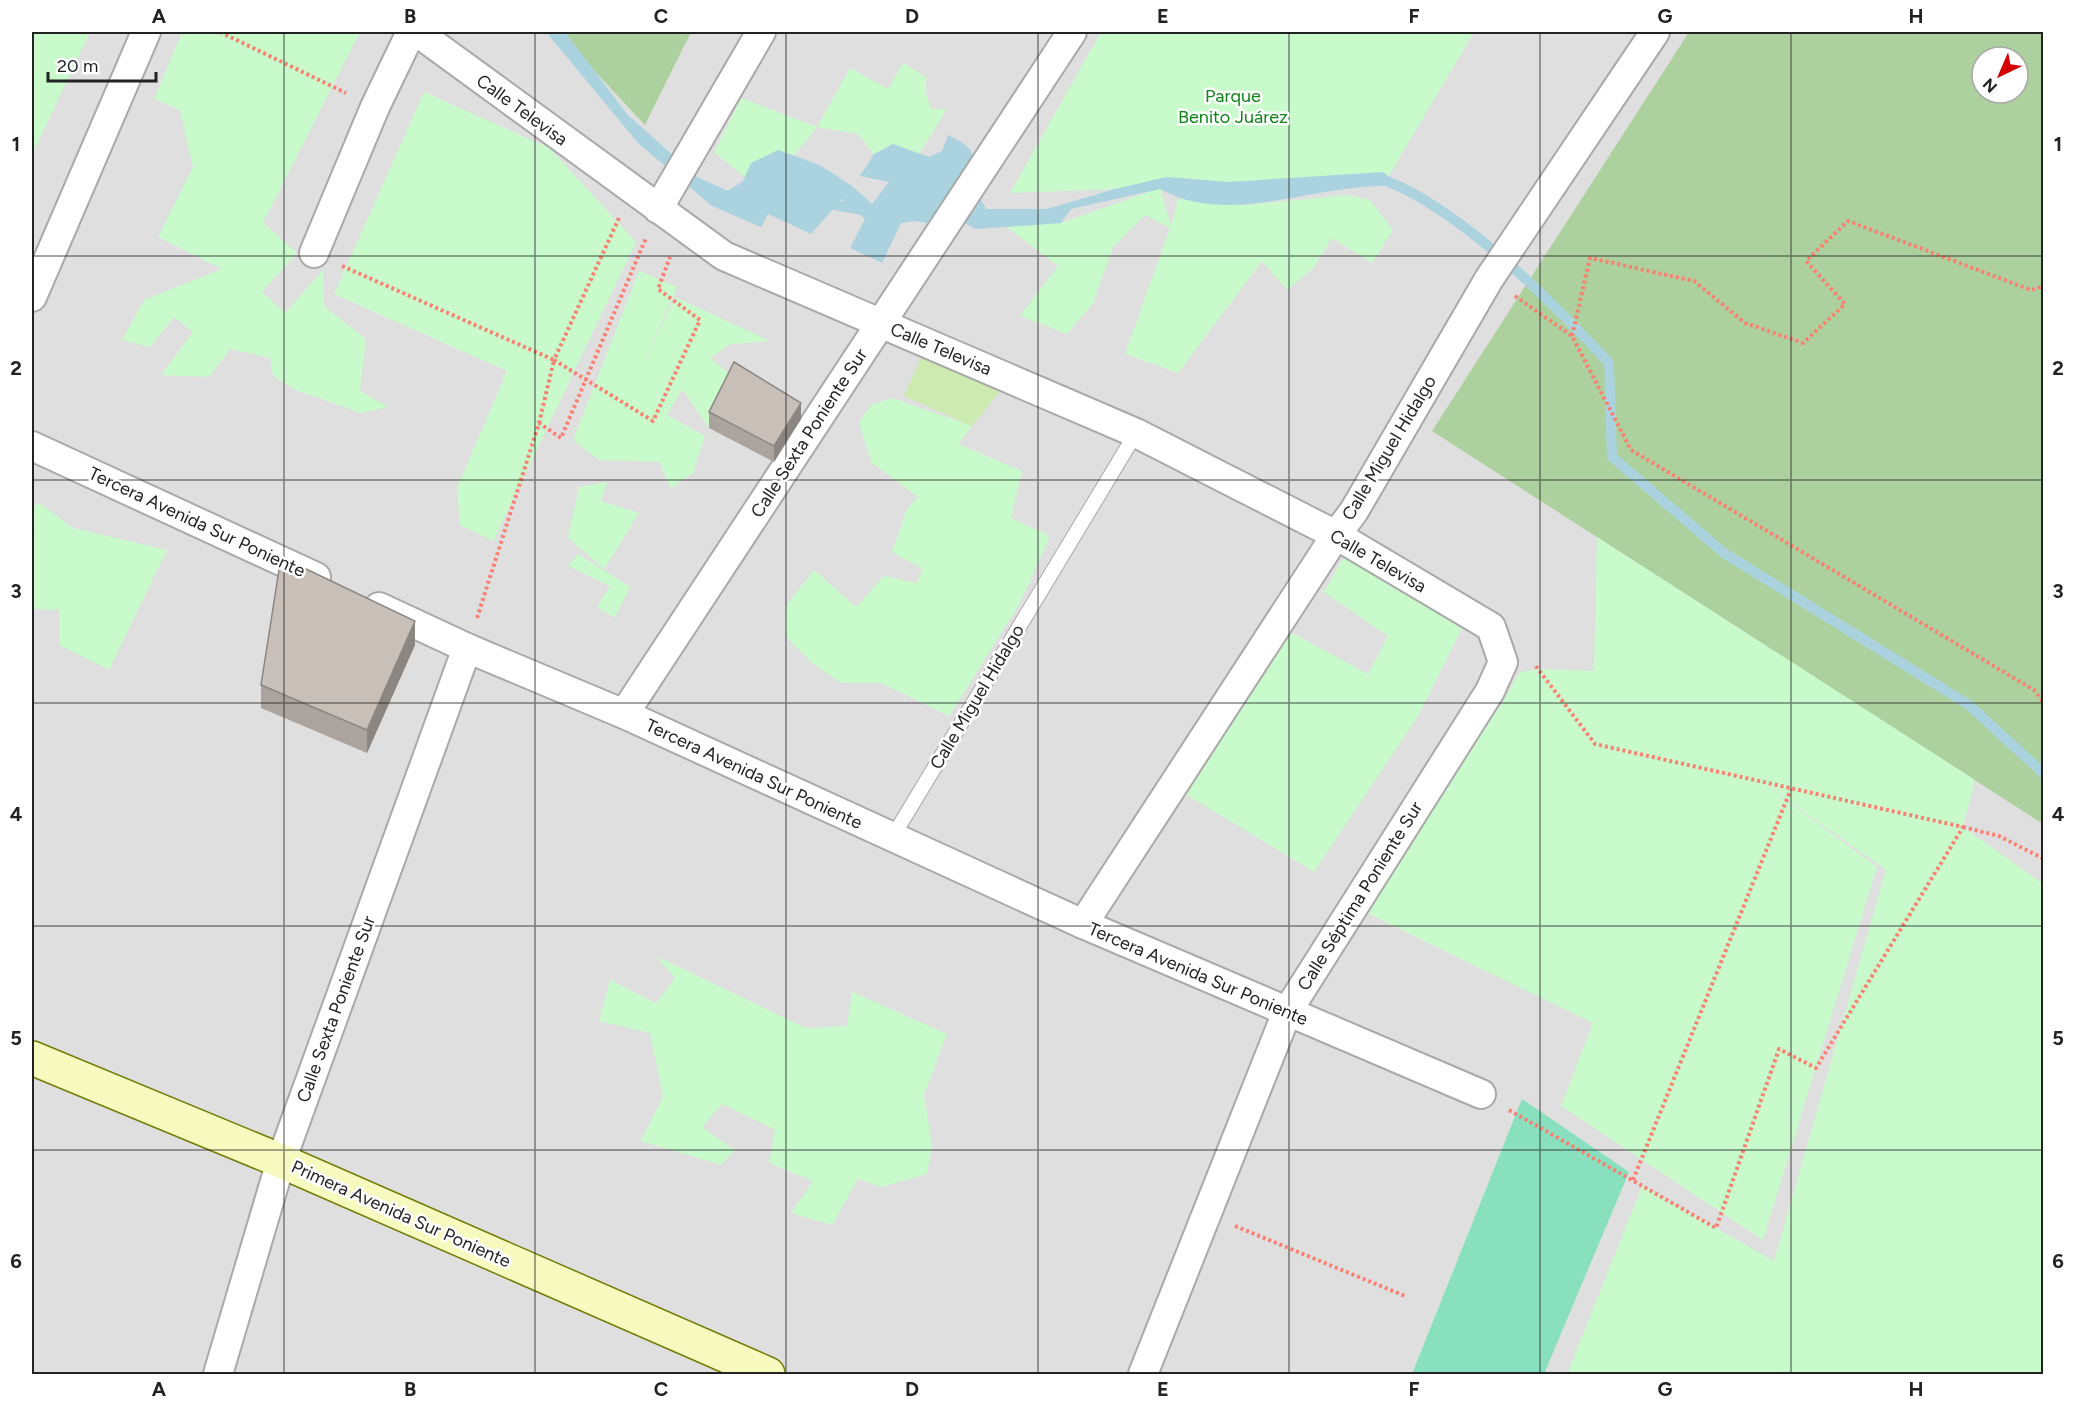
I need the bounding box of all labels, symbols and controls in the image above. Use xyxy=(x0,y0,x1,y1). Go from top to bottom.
text: A xyxy=(152,4,167,28)
text: B xyxy=(404,4,416,28)
text: C xyxy=(654,4,668,28)
text: D xyxy=(905,4,919,28)
text: E xyxy=(1157,4,1169,28)
text: F xyxy=(1408,4,1420,28)
text: G xyxy=(1658,4,1673,28)
text: H xyxy=(1909,4,1924,28)
scale bar xyxy=(48,45,156,83)
north arrow xyxy=(1970,45,2030,105)
text: 20 m xyxy=(57,55,98,77)
street label: Calle Televisa xyxy=(472,69,572,151)
text: N xyxy=(1979,74,2001,97)
park label: Parque Benito Juárez xyxy=(1178,85,1288,128)
text: 1 xyxy=(12,132,20,156)
text: 1 xyxy=(2054,132,2062,156)
street label: Calle Televisa xyxy=(887,318,995,380)
street label: Calle Sexta Poniente Sur xyxy=(746,344,872,522)
text: 2 xyxy=(10,356,22,380)
text: 2 xyxy=(2052,356,2064,380)
street label: Calle Miguel Hidalgo xyxy=(1337,372,1441,524)
street label: Tercera Avenida Sur Poniente xyxy=(85,462,309,582)
street label: Calle Televisa xyxy=(1326,525,1430,597)
text: 3 xyxy=(10,579,22,603)
text: 3 xyxy=(2052,579,2064,603)
street label: Calle Miguel Hidalgo xyxy=(925,621,1029,773)
street label: Tercera Avenida Sur Poniente xyxy=(642,714,866,834)
street label: Calle Séptima Poniente Sur xyxy=(1293,797,1427,995)
text: 4 xyxy=(10,802,23,826)
text: 4 xyxy=(2052,802,2065,826)
street label: Calle Sexta Poniente Sur xyxy=(292,913,380,1105)
street label: Tercera Avenida Sur Poniente xyxy=(1085,918,1311,1030)
text: 5 xyxy=(10,1026,22,1050)
text: 5 xyxy=(2052,1026,2064,1050)
street label: Primera Avenida Sur Poniente xyxy=(288,1156,514,1272)
text: 6 xyxy=(10,1249,22,1273)
text: 6 xyxy=(2052,1249,2064,1273)
text: A xyxy=(152,1377,167,1401)
text: B xyxy=(404,1377,416,1401)
text: C xyxy=(654,1377,668,1401)
text: D xyxy=(905,1377,919,1401)
text: E xyxy=(1157,1377,1169,1401)
text: F xyxy=(1408,1377,1420,1401)
text: G xyxy=(1658,1377,1673,1401)
text: H xyxy=(1909,1377,1924,1401)

